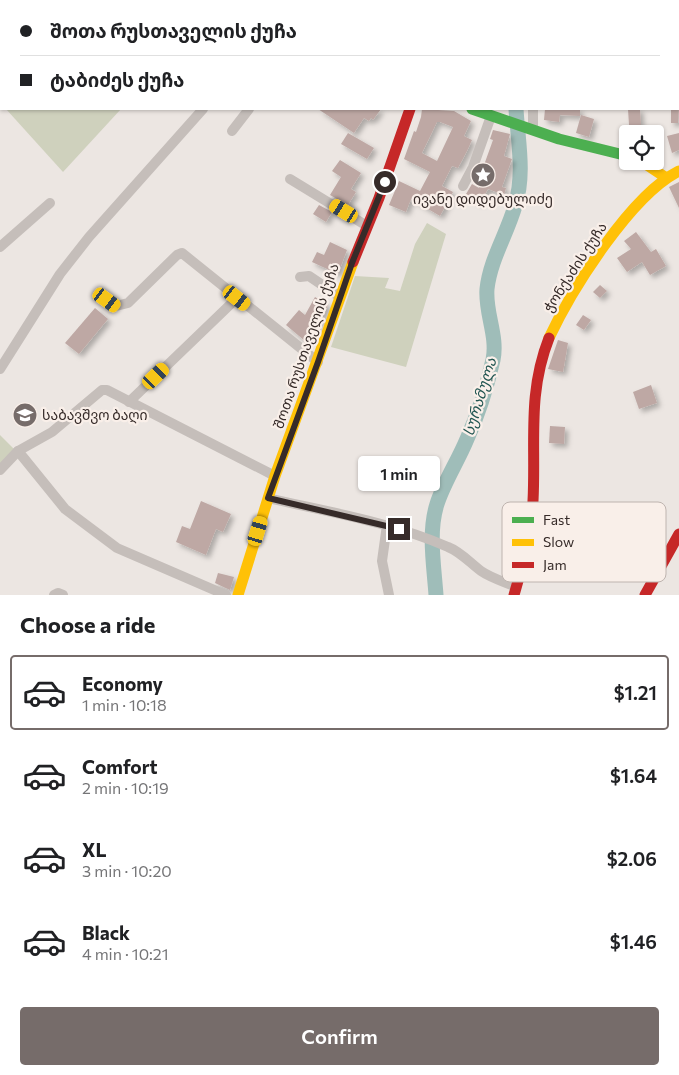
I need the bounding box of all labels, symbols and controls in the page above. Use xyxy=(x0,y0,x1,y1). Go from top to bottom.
text: შოთა რუსთაველის ქუჩა xyxy=(50,19,297,42)
text: ტაბიძეს ქუჩა xyxy=(50,68,184,91)
map controls xyxy=(619,125,664,170)
button: locate xyxy=(619,125,664,170)
place icon: ივანე დიდებულიძე xyxy=(470,162,496,188)
route start xyxy=(374,171,396,193)
place label: ივანე დიდებულიძე xyxy=(413,190,553,208)
car xyxy=(327,197,360,225)
street label: ჭონქაძის ქუჩა xyxy=(539,219,611,315)
street label: შოთა რუსთაველის ქუჩა xyxy=(269,261,343,431)
car xyxy=(220,283,253,313)
car xyxy=(90,285,123,315)
water label: სურამულა xyxy=(459,355,501,438)
car xyxy=(139,360,172,392)
school or university icon: საბავშვო ბაღი xyxy=(12,402,38,428)
place label: საბავშვო ბაღი xyxy=(42,406,148,424)
callout: 1 min xyxy=(358,456,440,492)
text: 1 min xyxy=(380,464,418,483)
legend xyxy=(502,502,666,582)
text: Fast xyxy=(543,511,570,528)
car xyxy=(246,514,269,548)
route end xyxy=(388,518,410,540)
text: Slow xyxy=(543,533,574,550)
text: Jam xyxy=(543,556,567,573)
text: Choose a ride xyxy=(20,611,155,638)
icon: car xyxy=(22,670,67,715)
text: Economy xyxy=(82,672,163,695)
text: $1.21 xyxy=(614,681,657,704)
text: 1 min · 10:18 xyxy=(82,695,167,714)
icon: car xyxy=(22,753,67,798)
text: Comfort xyxy=(82,755,158,778)
text: $1.64 xyxy=(610,764,657,787)
text: 2 min · 10:19 xyxy=(82,778,169,797)
icon: car xyxy=(22,836,67,881)
text: XL xyxy=(82,838,107,861)
text: $2.06 xyxy=(607,847,657,870)
text: 3 min · 10:20 xyxy=(82,861,172,880)
icon: car xyxy=(22,919,67,964)
text: Black xyxy=(82,921,130,944)
text: $1.46 xyxy=(610,930,657,953)
text: 4 min · 10:21 xyxy=(82,944,169,963)
button: Confirm xyxy=(20,1007,659,1065)

